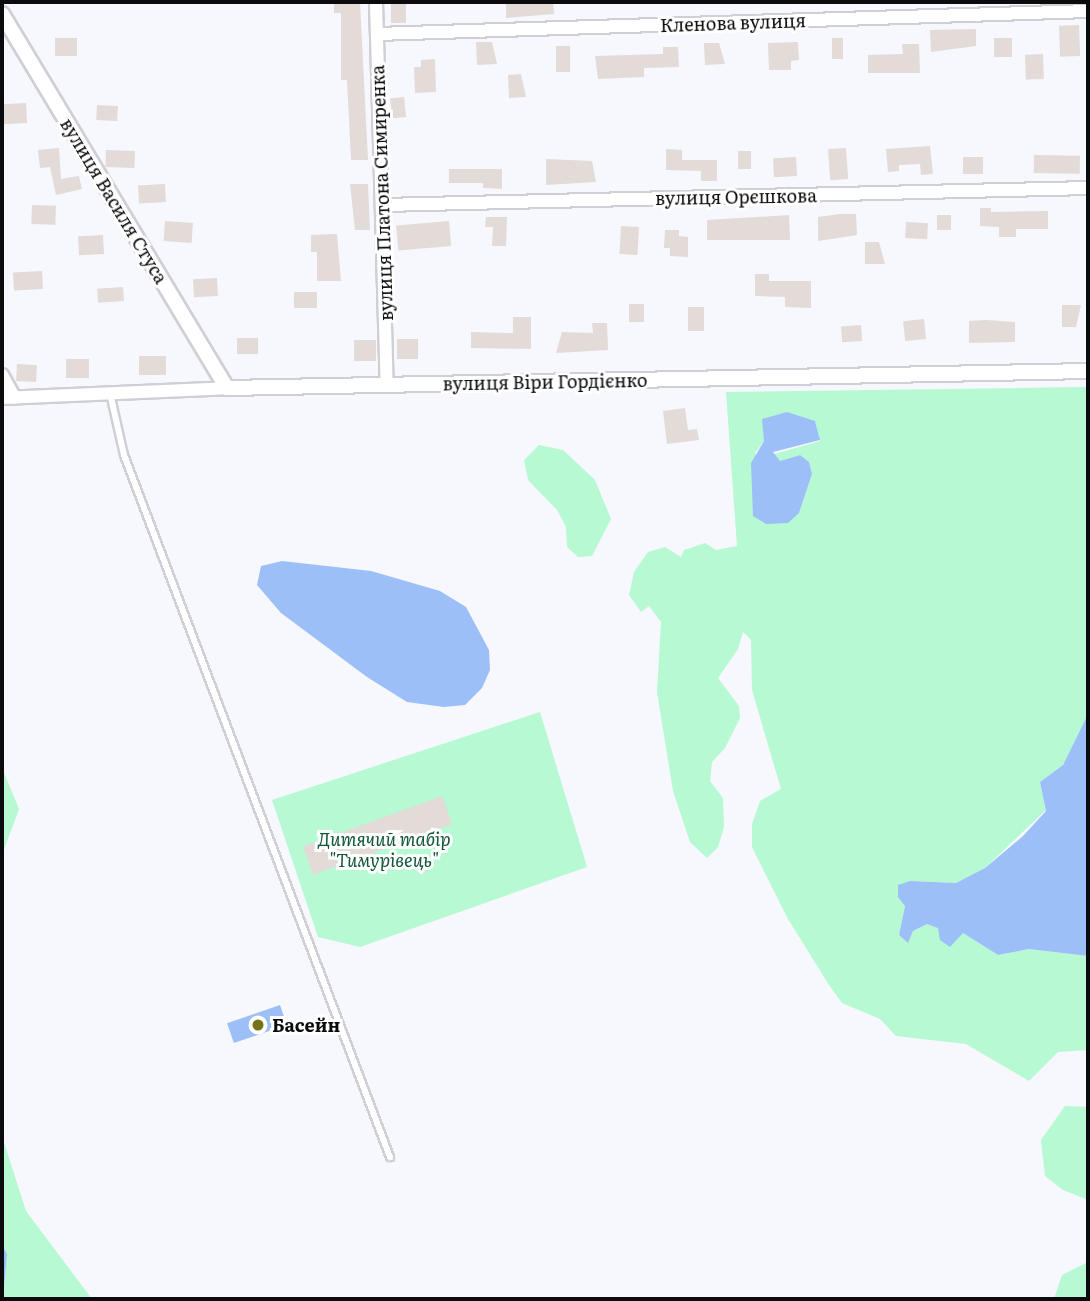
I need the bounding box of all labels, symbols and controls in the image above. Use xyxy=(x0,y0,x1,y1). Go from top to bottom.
street label: Кленова вулиця xyxy=(660,10,806,36)
street label: вулиця Платона Симиренка xyxy=(367,65,397,321)
street label: вулиця Василя Стуса xyxy=(56,114,172,288)
street label: вулиця Орєшкова xyxy=(655,185,817,209)
street label: вулиця Віри Гордієнко xyxy=(442,369,648,395)
park label: Дитячий табір "Тимурівець" xyxy=(317,829,451,872)
place label: Басейн xyxy=(272,1014,340,1036)
marker: Басейн xyxy=(250,1017,266,1033)

